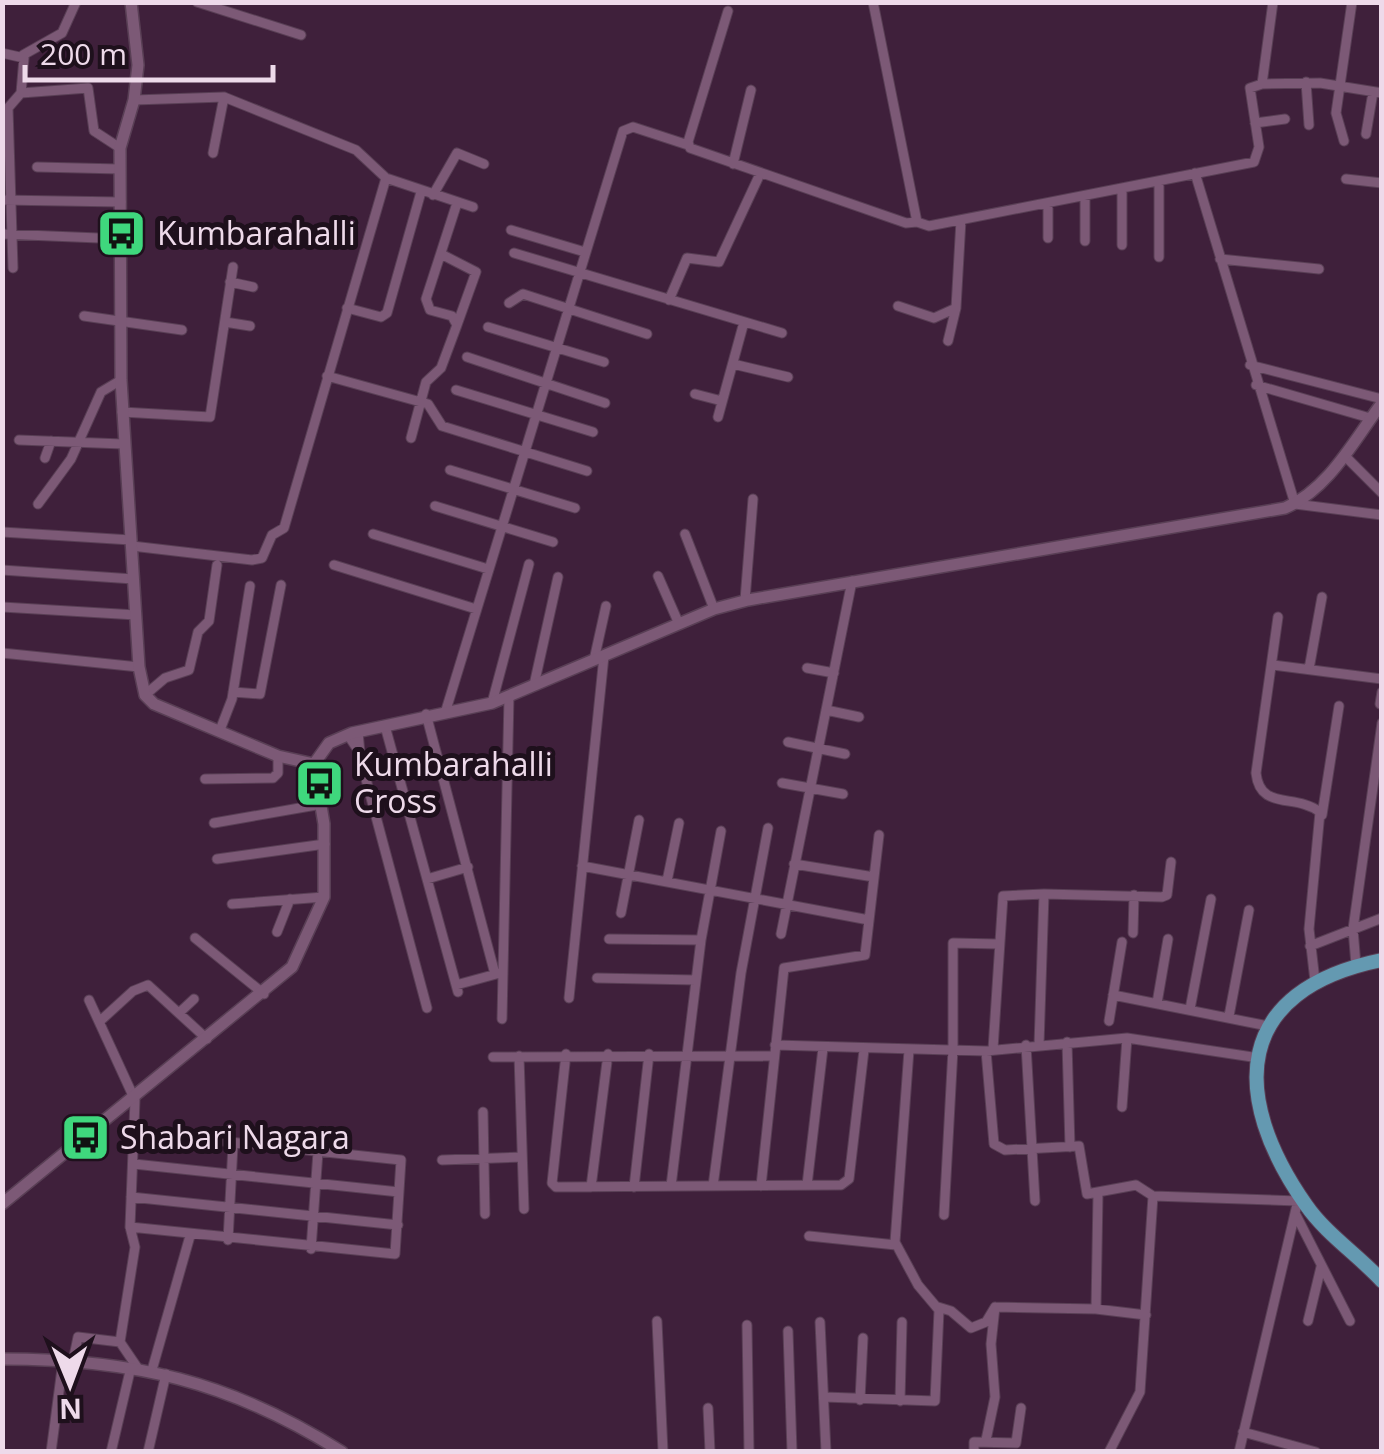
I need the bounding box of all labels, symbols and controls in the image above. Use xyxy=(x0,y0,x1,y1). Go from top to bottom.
scale bar xyxy=(25,20,272,82)
text: 200 m xyxy=(40,33,127,74)
bus stop icon: Kumbarahalli xyxy=(96,208,148,260)
place label: Kumbarahalli xyxy=(157,211,356,254)
place label: Kumbarahalli Cross xyxy=(354,742,553,822)
bus stop icon: Kumbarahalli Cross xyxy=(293,757,345,809)
bus stop icon: Shabari Nagara xyxy=(59,1112,111,1164)
place label: Shabari Nagara xyxy=(120,1115,350,1158)
north arrow xyxy=(20,1334,120,1434)
text: N xyxy=(59,1391,82,1429)

